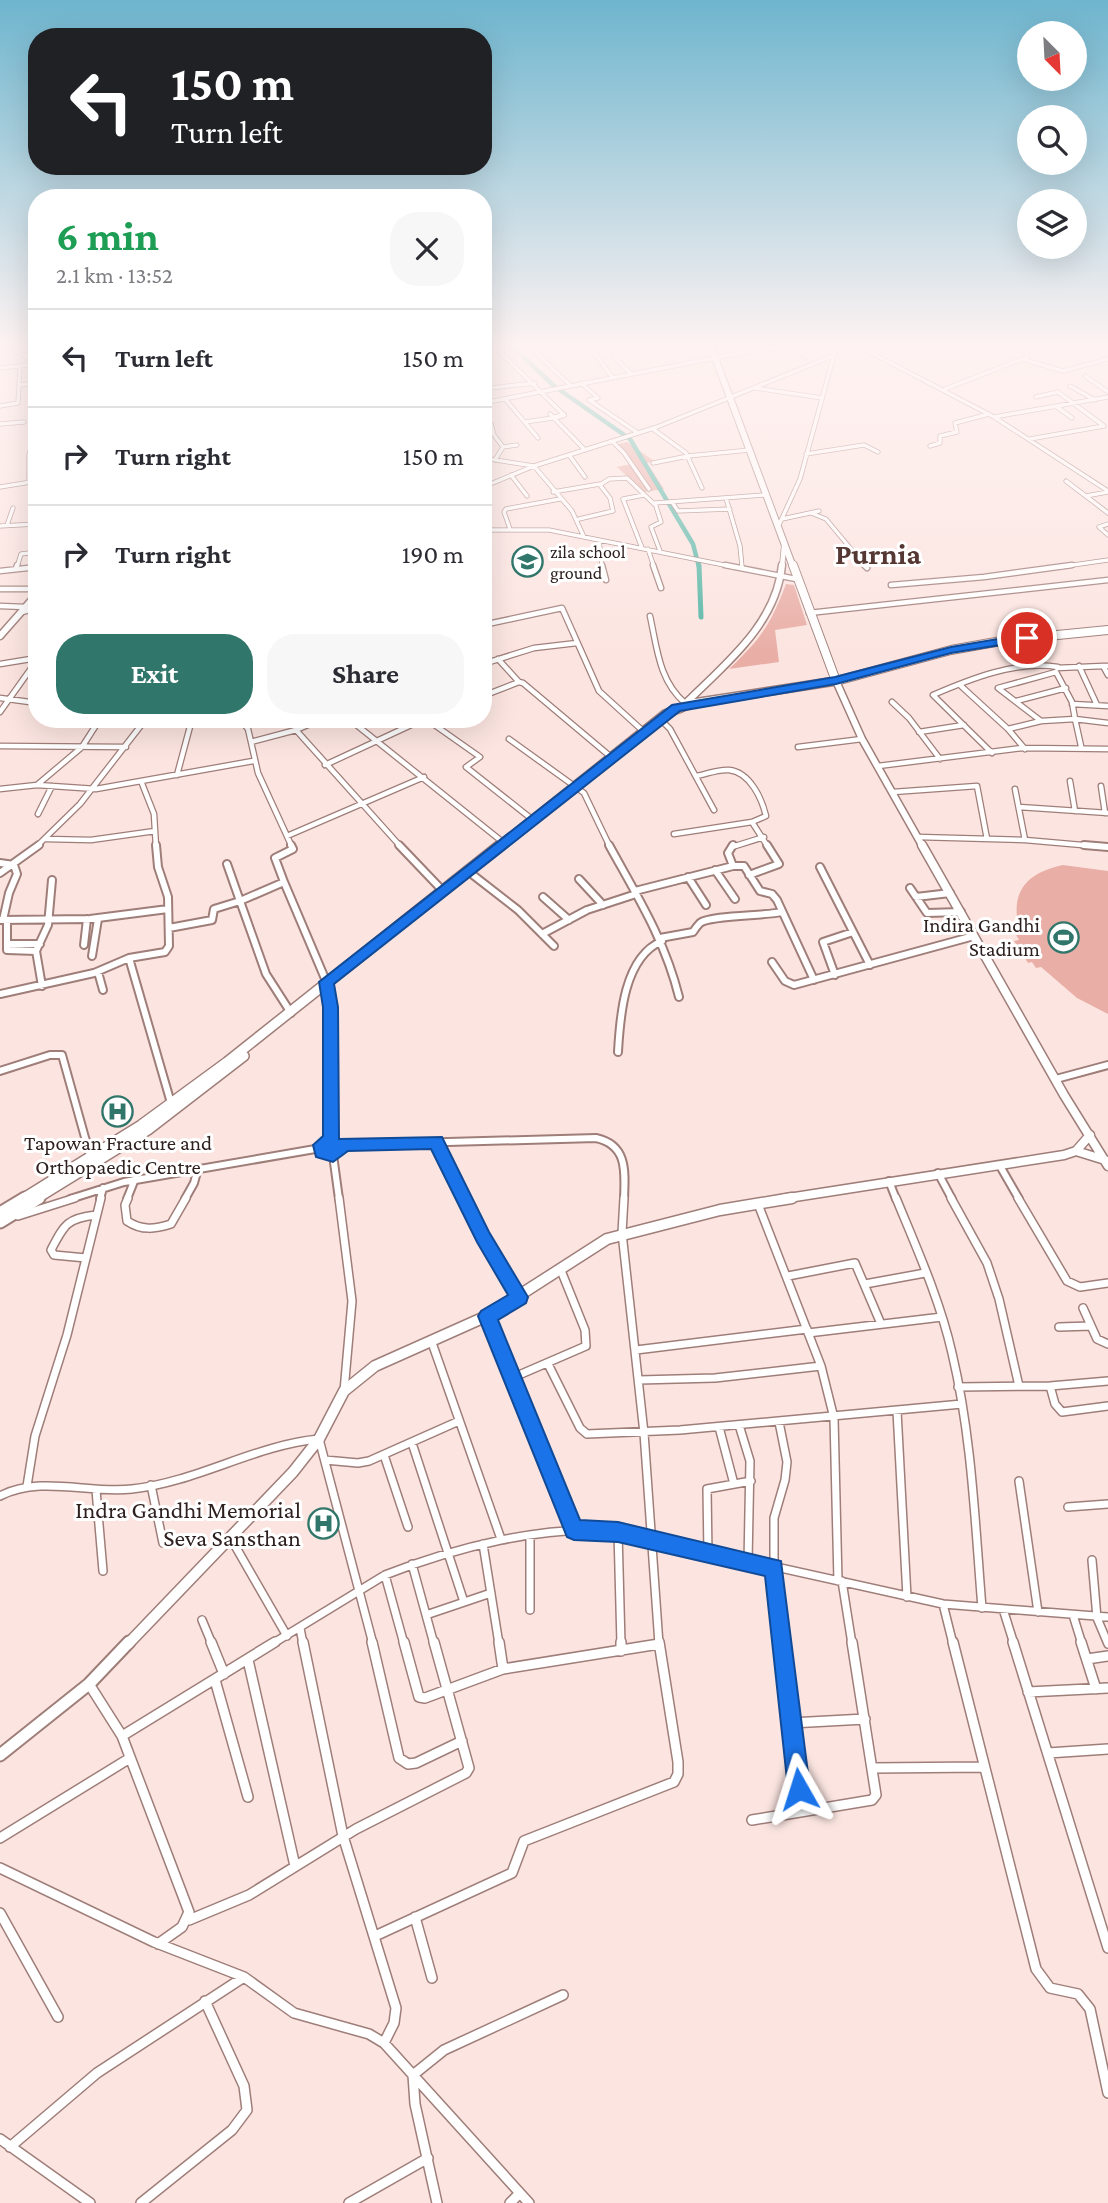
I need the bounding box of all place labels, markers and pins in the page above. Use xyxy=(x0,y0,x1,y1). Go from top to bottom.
place label: zila school ground xyxy=(550,542,626,583)
school or university icon: zila school ground xyxy=(510,545,544,579)
pin xyxy=(997,608,1057,668)
place label: Indira Gandhi Stadium xyxy=(923,913,1040,961)
sports icon: Indira Gandhi Stadium xyxy=(1046,920,1080,954)
hospital icon: Tapowan Fracture and Orthopaedic Centre xyxy=(101,1094,135,1128)
place label: Tapowan Fracture and Orthopaedic Centre xyxy=(24,1131,212,1179)
place label: Indra Gandhi Memorial Seva Sansthan xyxy=(75,1496,301,1551)
hospital icon: Indra Gandhi Memorial Seva Sansthan xyxy=(307,1507,341,1541)

